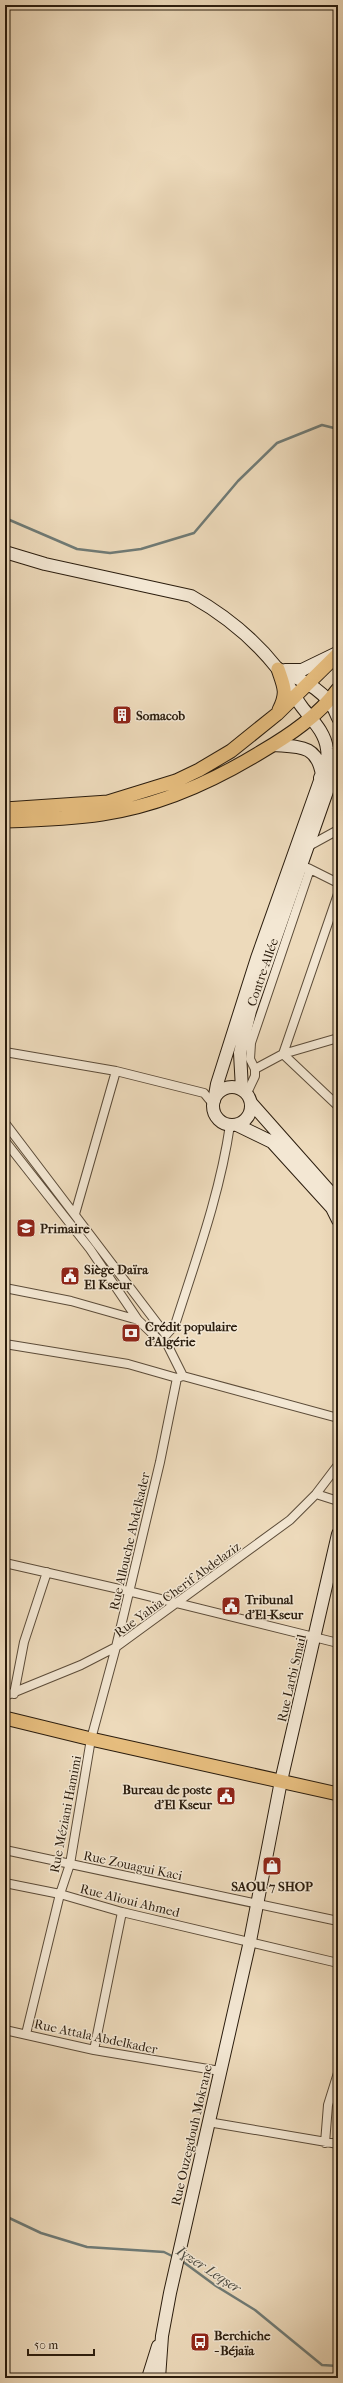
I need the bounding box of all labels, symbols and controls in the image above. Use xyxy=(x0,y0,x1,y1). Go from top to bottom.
building icon: Somacob xyxy=(111,704,133,726)
place label: Somacob xyxy=(136,708,185,723)
street label: Contre-Allée xyxy=(244,936,281,1008)
school or university icon: Primaire xyxy=(15,1217,37,1239)
place label: Primaire xyxy=(40,1221,90,1236)
place label: Siège Daïra El Kseur xyxy=(84,1262,149,1292)
public building icon: Siège Daïra El Kseur xyxy=(59,1265,81,1287)
place label: Crédit populaire d'Algérie xyxy=(145,1319,238,1350)
bank icon: Crédit populaire d'Algérie xyxy=(120,1322,142,1344)
street label: Rue Allouche Abdelkader xyxy=(106,1470,153,1612)
street label: Rue Yahia Cherif Abdelaziz xyxy=(111,1539,243,1640)
place label: Tribunal d'El-Kseur xyxy=(244,1592,304,1622)
public building icon: Tribunal d'El-Kseur xyxy=(220,1595,242,1617)
street label: Rue Larbi Smail xyxy=(274,1632,309,1723)
street label: Rue Méziani Hamimi xyxy=(47,1754,84,1874)
place label: Bureau de poste d'El Kseur xyxy=(122,1782,213,1812)
public building icon: Bureau de poste d'El Kseur xyxy=(215,1785,237,1807)
street label: Rue Zouagui Kaci xyxy=(82,1848,184,1883)
shop icon: SAOU 7 SHOP xyxy=(261,1855,283,1877)
place label: SAOU 7 SHOP xyxy=(231,1879,313,1894)
street label: Rue Alioui Ahmed xyxy=(79,1881,182,1920)
street label: Rue Attala Abdelkader xyxy=(33,2016,159,2057)
street label: Rue Ouzegdouh Mokrane xyxy=(168,2063,215,2207)
water label: Iɣzer Leqṣer xyxy=(173,2242,246,2297)
place label: Berchiche - Béjaïa xyxy=(214,2328,271,2358)
scale bar xyxy=(28,2331,94,2357)
bus stop icon: Berchiche - Béjaïa xyxy=(189,2331,211,2353)
text: 50 m xyxy=(34,2338,58,2352)

